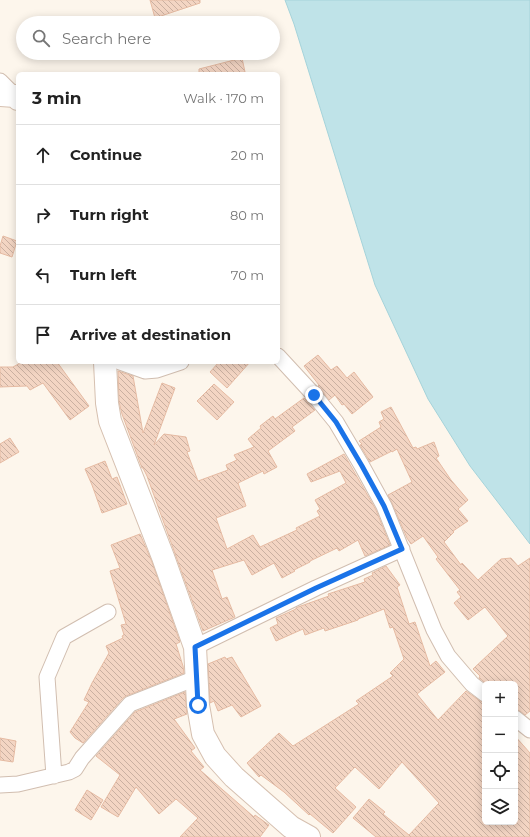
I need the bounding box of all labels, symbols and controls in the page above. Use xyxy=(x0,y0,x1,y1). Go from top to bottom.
search box xyxy=(16,16,280,60)
icon: search xyxy=(30,27,52,49)
text: Search here xyxy=(62,29,151,48)
text: 3 min xyxy=(32,88,82,108)
text: Walk · 170 m xyxy=(183,90,264,106)
icon: ahead xyxy=(32,144,54,166)
text: Continue xyxy=(70,145,142,164)
text: 20 m xyxy=(231,147,264,163)
icon: right xyxy=(32,204,54,226)
text: Turn right xyxy=(70,205,149,224)
text: 80 m xyxy=(230,207,264,223)
icon: left xyxy=(32,264,54,286)
text: Turn left xyxy=(70,265,137,284)
text: 70 m xyxy=(231,267,264,283)
icon: arrive xyxy=(32,324,54,346)
text: Arrive at destination xyxy=(70,325,231,344)
route end xyxy=(305,386,323,404)
map controls xyxy=(482,681,518,825)
button: + xyxy=(482,681,518,717)
route start xyxy=(189,696,207,714)
button: − xyxy=(482,717,518,753)
button: locate xyxy=(482,753,518,789)
button: layers xyxy=(482,789,518,825)

